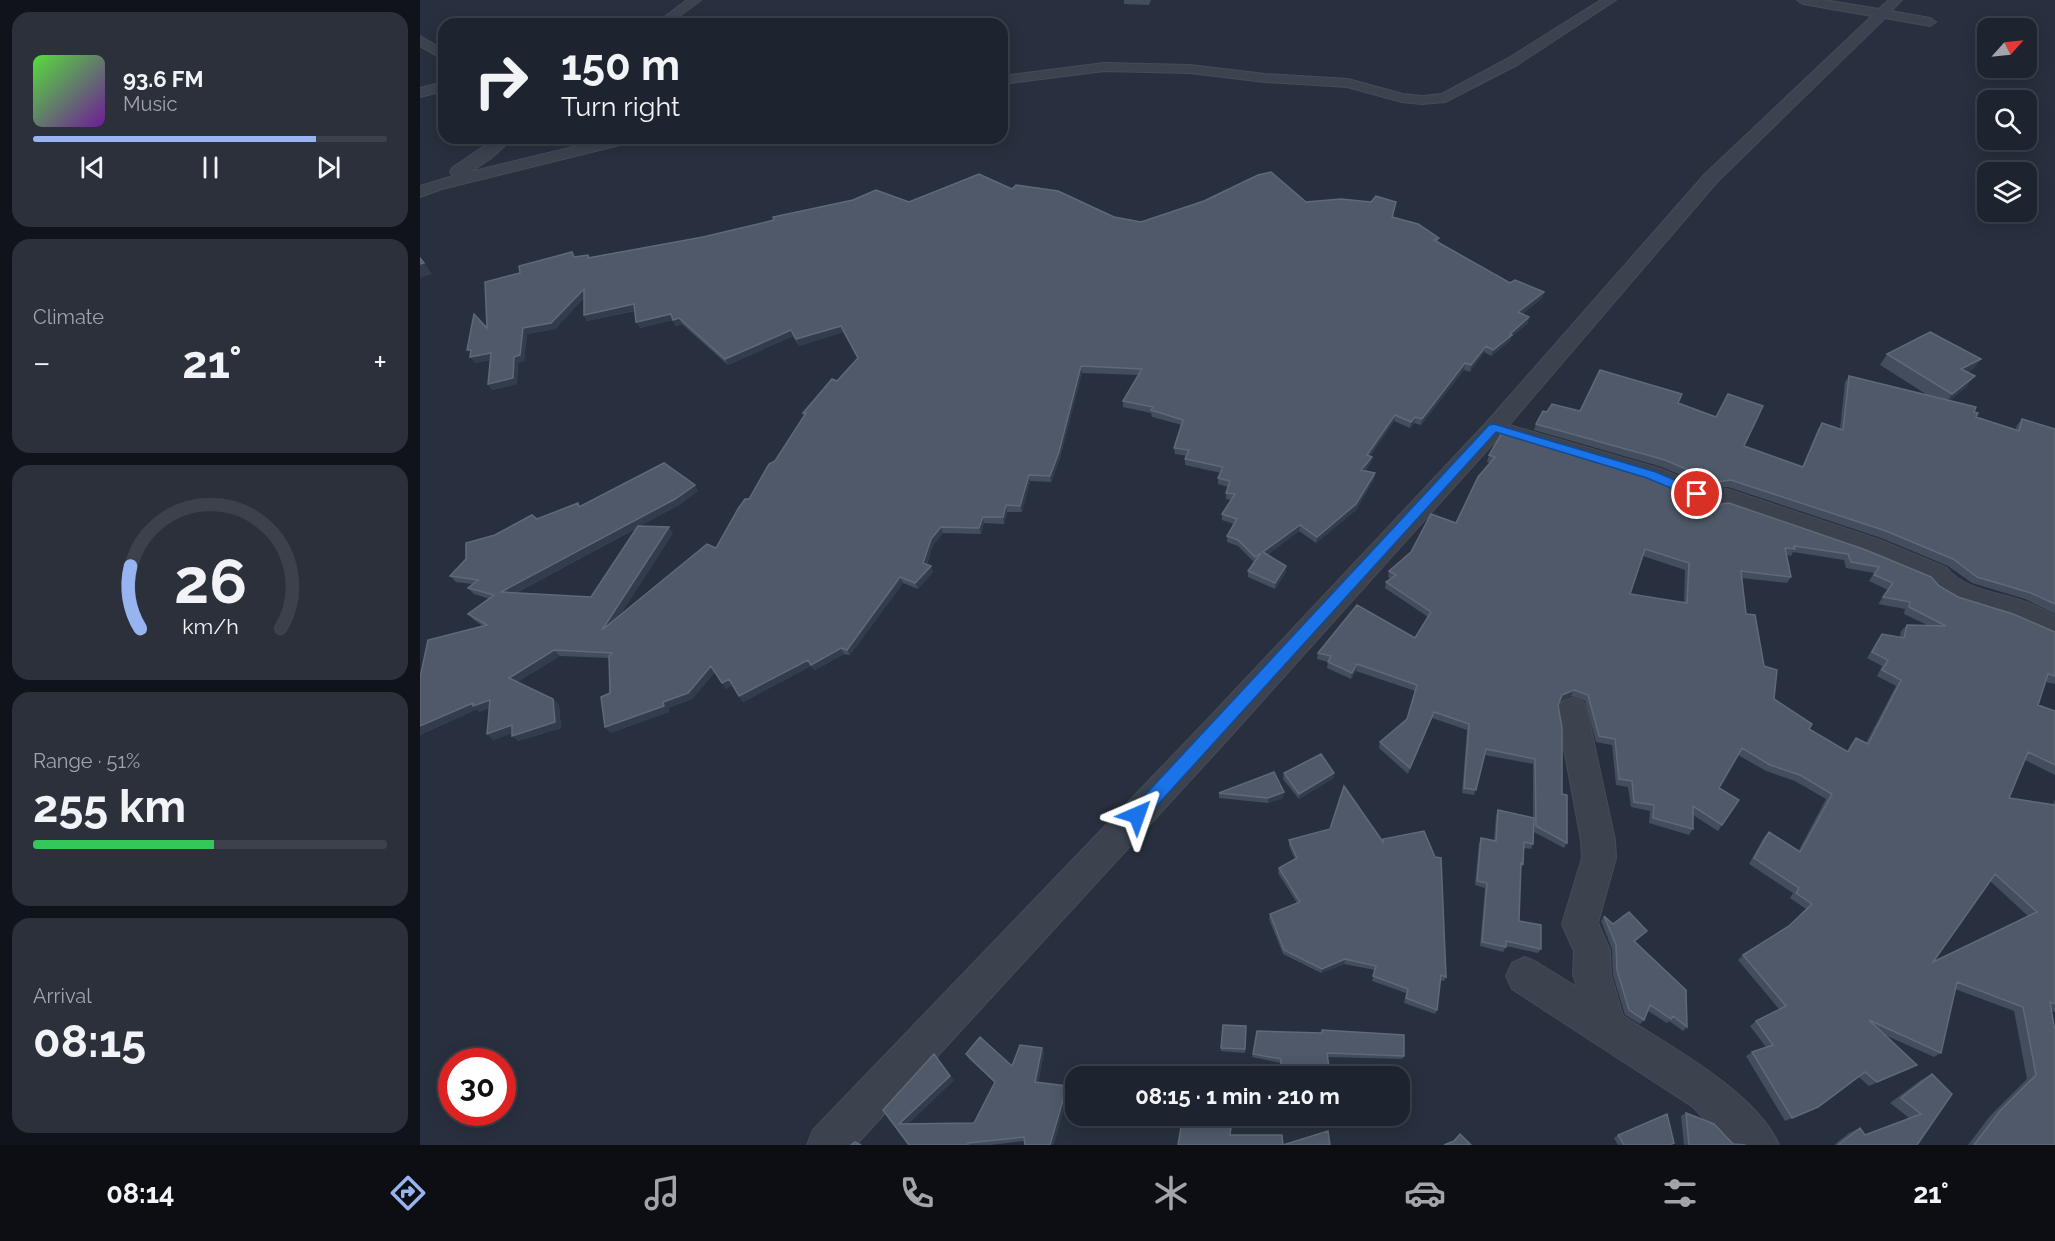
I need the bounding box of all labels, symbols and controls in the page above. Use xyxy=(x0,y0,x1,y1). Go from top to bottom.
north arrow xyxy=(1977,18,2037,78)
map controls xyxy=(1977,18,2037,222)
text: 150 m xyxy=(561,41,680,90)
icon: right xyxy=(462,42,540,120)
text: 93.6 FM xyxy=(123,66,203,92)
button: search xyxy=(1977,90,2037,150)
text: Turn right xyxy=(561,91,680,122)
text: Music xyxy=(123,92,177,116)
icon: previous xyxy=(76,151,109,184)
icon: pause xyxy=(194,151,227,184)
icon: next xyxy=(312,151,345,184)
button: layers xyxy=(1977,162,2037,222)
text: Climate xyxy=(33,305,104,329)
text: 21° xyxy=(182,336,242,389)
text: − xyxy=(33,343,51,382)
text: + xyxy=(373,343,387,382)
pin xyxy=(1671,468,1722,519)
icon: arrive xyxy=(1680,477,1713,510)
text: 26 xyxy=(173,545,247,619)
text: km/h xyxy=(182,615,238,640)
text: Range · 51% xyxy=(33,749,140,773)
text: 255 km xyxy=(33,780,186,833)
position arrow xyxy=(1105,783,1169,847)
text: Arrival xyxy=(33,984,92,1008)
text: 08:15 xyxy=(33,1015,146,1068)
speed limit sign: 30 xyxy=(438,1048,516,1126)
text: 08:15 · 1 min · 210 m xyxy=(1135,1083,1340,1109)
icon: directions xyxy=(387,1172,429,1214)
icon: music xyxy=(641,1172,683,1214)
icon: phone xyxy=(896,1172,938,1214)
icon: climate xyxy=(1150,1172,1192,1214)
icon: car xyxy=(1404,1172,1446,1214)
icon: filters xyxy=(1659,1172,1701,1214)
text: 08:14 xyxy=(106,1178,175,1209)
text: 21° xyxy=(1913,1178,1949,1209)

